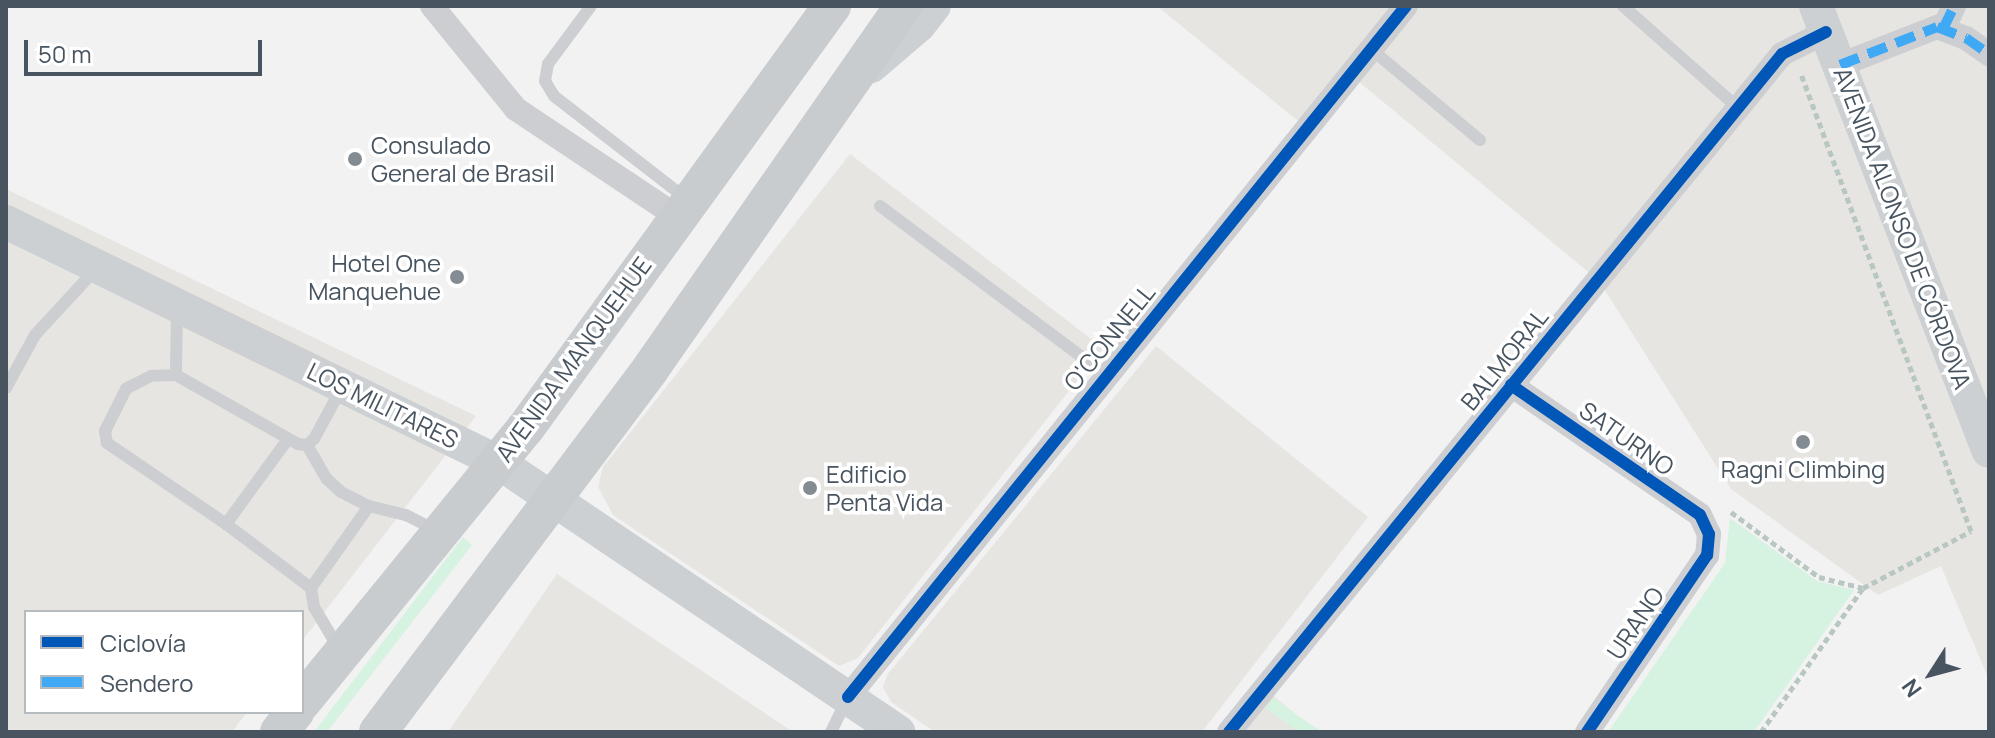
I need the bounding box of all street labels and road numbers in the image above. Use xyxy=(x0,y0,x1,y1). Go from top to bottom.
street label: AVENIDA ALONSO DE CÓRDOVA xyxy=(1828,63,1978,393)
street label: AVENIDA MANQUEHUE xyxy=(489,251,657,467)
street label: O'CONNELL xyxy=(1058,278,1160,396)
street label: BALMORAL xyxy=(1454,302,1554,416)
street label: LOS MILITARES xyxy=(303,356,463,454)
street label: SATURNO xyxy=(1574,395,1680,481)
street label: URANO xyxy=(1600,581,1670,665)

